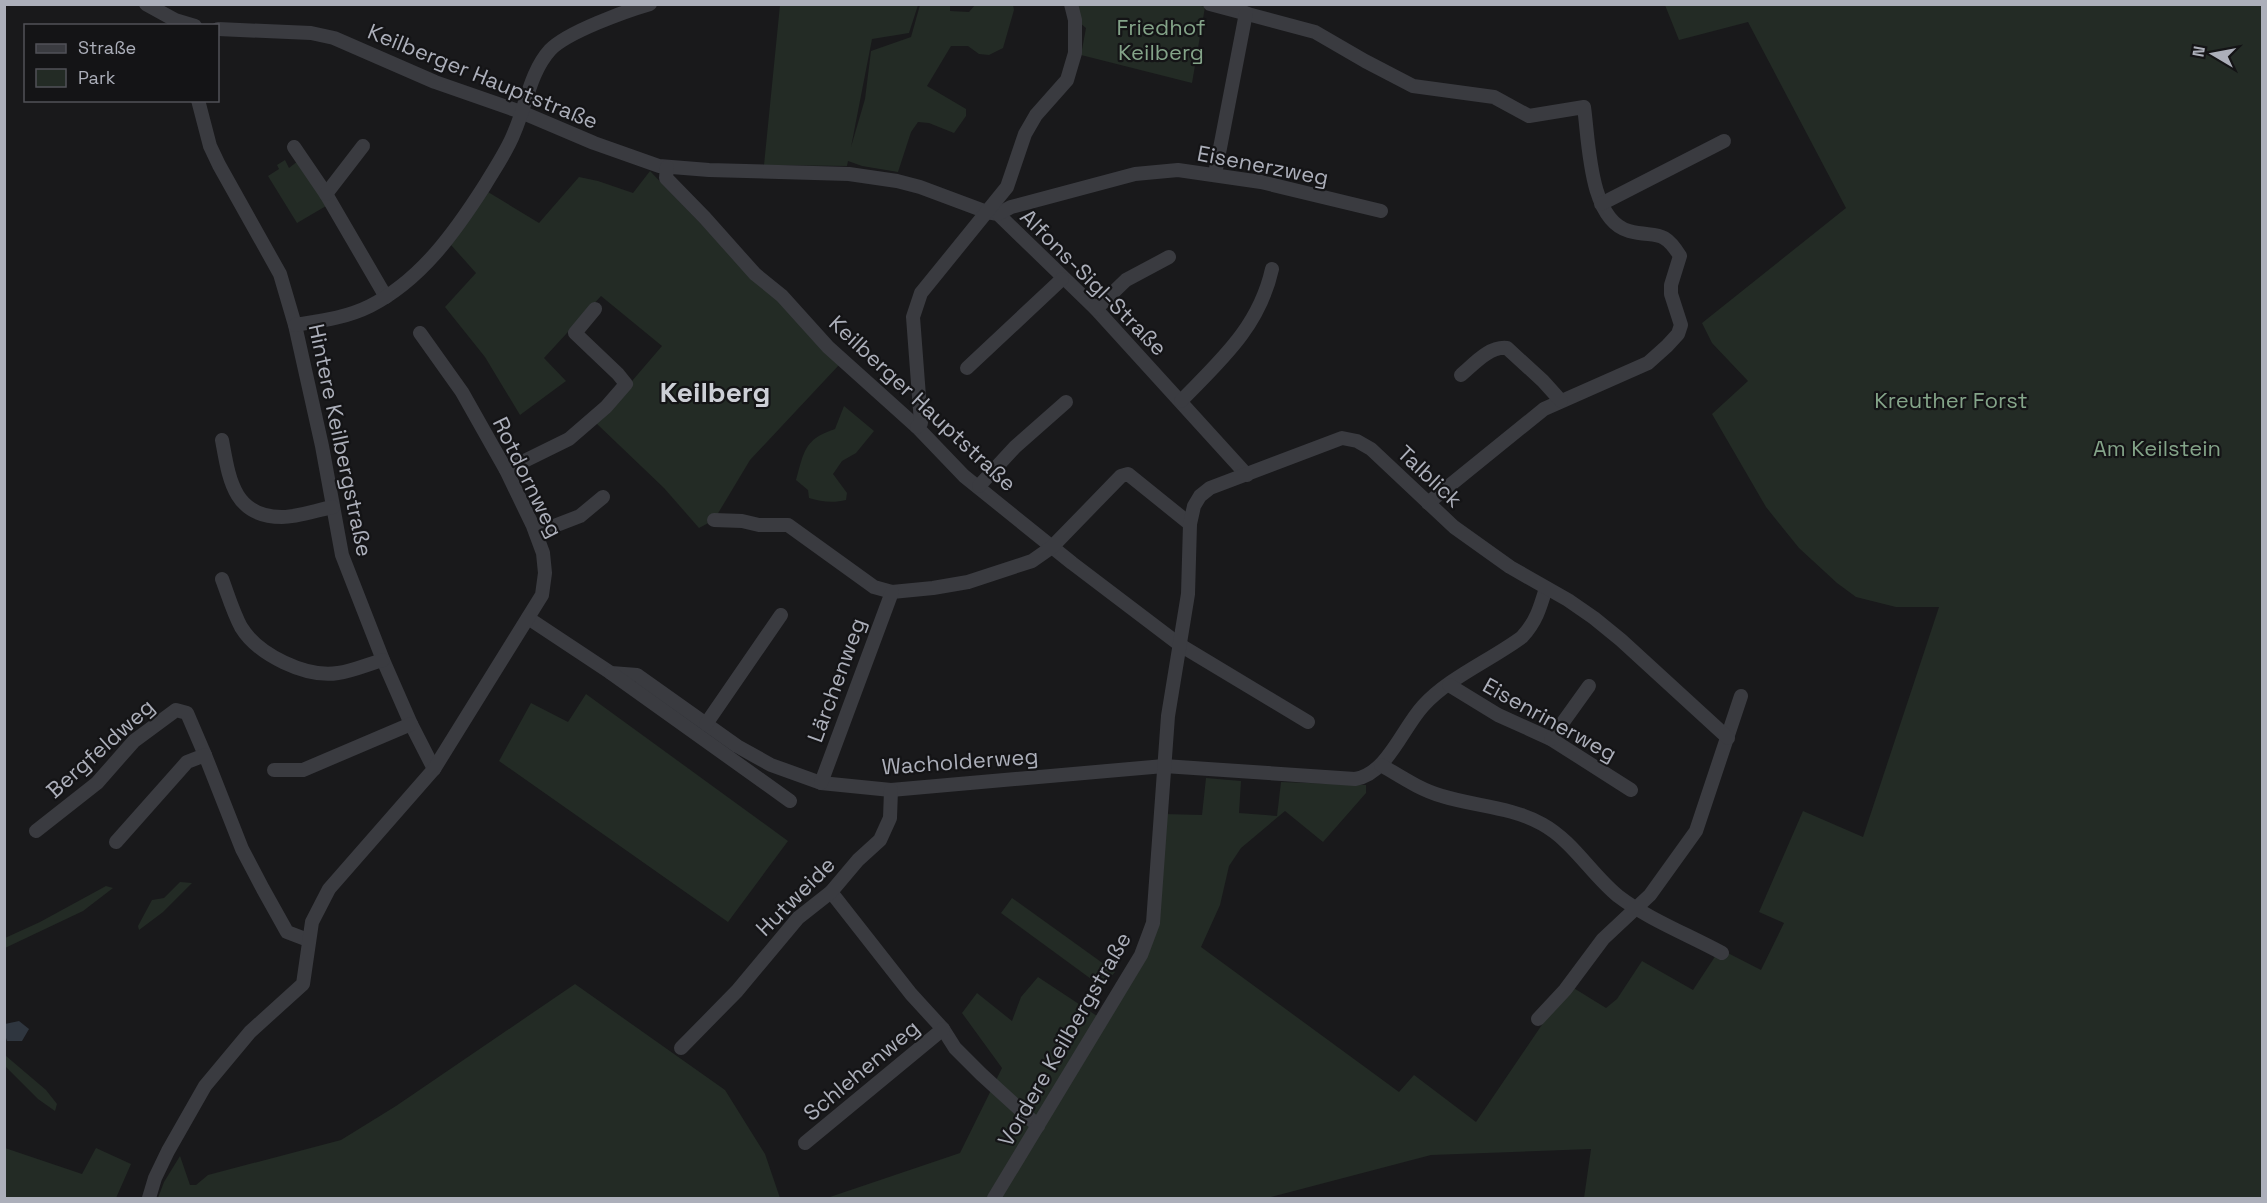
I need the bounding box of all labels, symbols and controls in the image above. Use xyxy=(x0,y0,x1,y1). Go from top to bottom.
park label: Friedhof Keilberg xyxy=(1116,13,1206,66)
street label: Keilberger Hauptstraße xyxy=(364,17,602,135)
legend xyxy=(24,24,219,102)
north arrow xyxy=(2183,24,2243,84)
text: Straße xyxy=(78,36,136,59)
text: N xyxy=(2187,44,2210,59)
text: Park xyxy=(78,66,116,89)
street label: Eisenerzweg xyxy=(1195,139,1331,191)
street label: Alfons-Sigl-Straße xyxy=(1015,203,1173,361)
street label: Keilberger Hauptstraße xyxy=(824,309,1022,497)
street label: Hintere Keilbergstraße xyxy=(303,321,379,559)
district label: Keilberg xyxy=(660,374,770,410)
park label: Kreuther Forst xyxy=(1874,386,2028,414)
street label: Rotdornweg xyxy=(487,412,569,542)
park label: Am Keilstein xyxy=(2093,434,2221,462)
street label: Talblick xyxy=(1392,439,1469,513)
street label: Lärchenweg xyxy=(801,614,871,746)
street label: Eisenrinerweg xyxy=(1478,671,1622,767)
street label: Bergfeldweg xyxy=(40,692,160,804)
street label: Wacholderweg xyxy=(881,742,1039,780)
street label: Hutweide xyxy=(749,850,841,942)
street label: Vordere Keilbergstraße xyxy=(991,927,1137,1151)
street label: Schlehenweg xyxy=(797,1013,925,1127)

